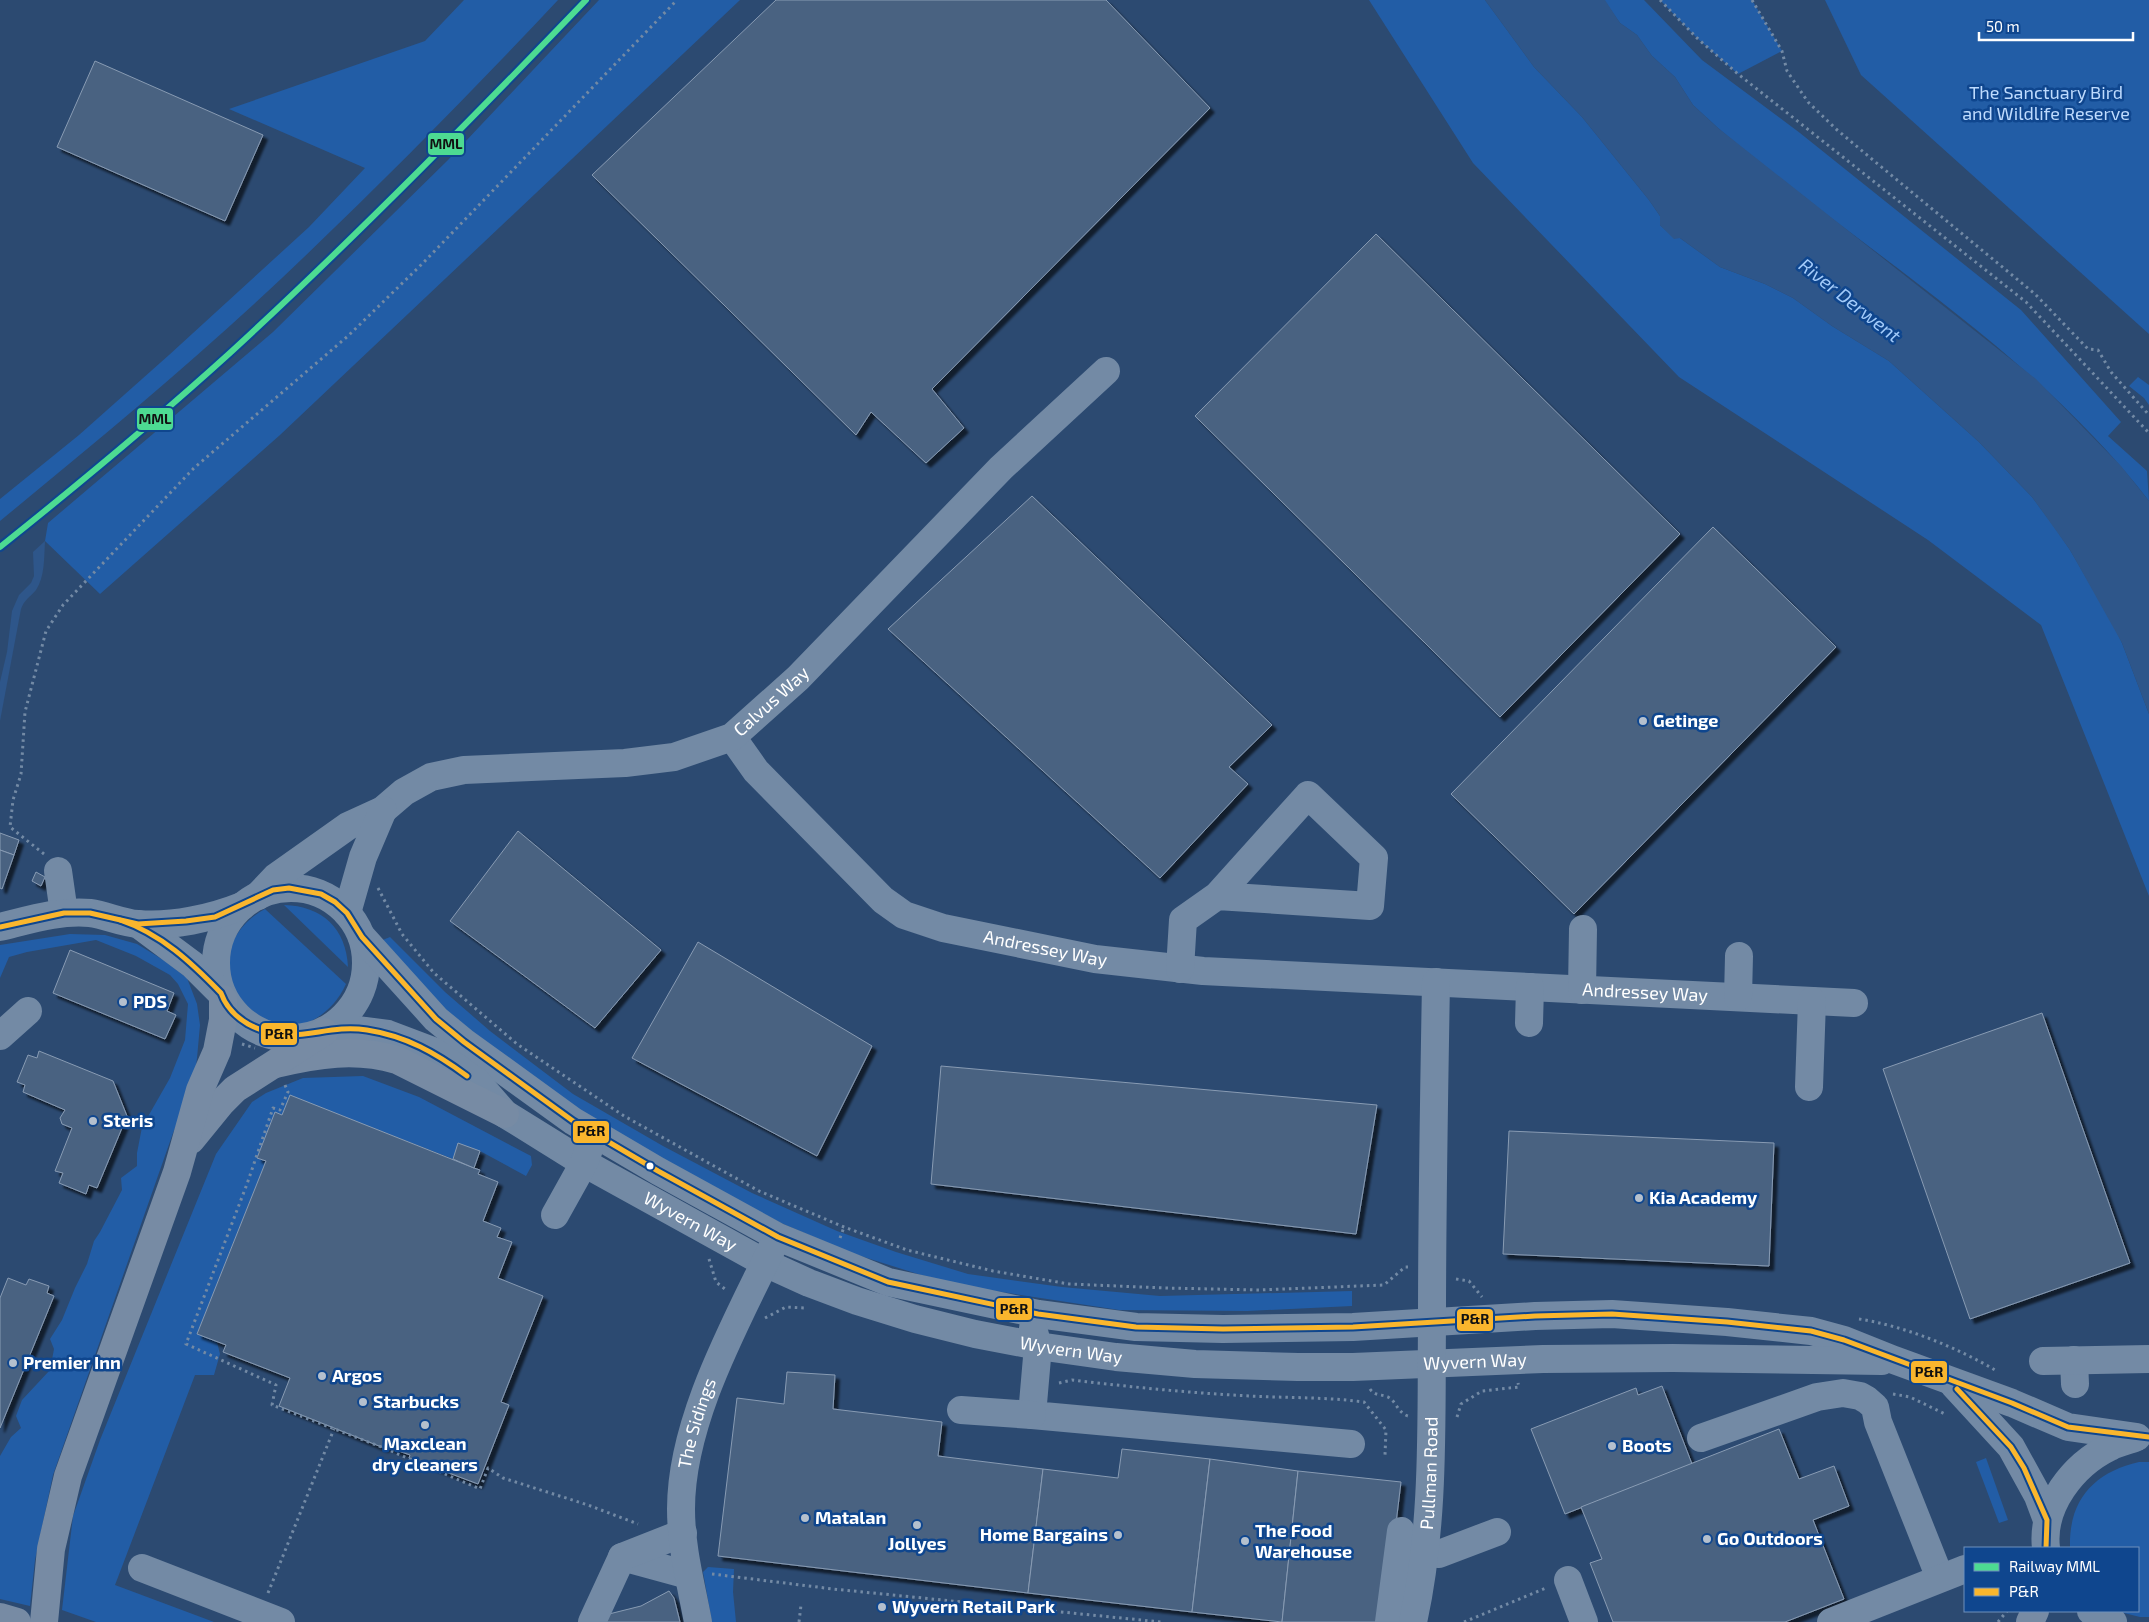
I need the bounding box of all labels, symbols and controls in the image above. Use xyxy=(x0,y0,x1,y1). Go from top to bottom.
scale bar xyxy=(1979,10,2133,42)
text: 50 m xyxy=(1986,17,2020,35)
park label: The Sanctuary Bird and Wildlife Reserve xyxy=(1962,81,2130,124)
line badge: MML xyxy=(427,132,465,156)
text: MML xyxy=(429,135,463,152)
water label: River Derwent xyxy=(1795,253,1906,347)
line badge: MML xyxy=(136,407,174,431)
text: MML xyxy=(138,410,172,427)
street label: Calvus Way xyxy=(728,661,814,741)
place label: Getinge xyxy=(1653,709,1719,731)
marker: Getinge xyxy=(1637,715,1649,727)
street label: Andressey Way xyxy=(982,925,1109,970)
street label: Andressey Way xyxy=(1582,978,1709,1006)
place label: PDS xyxy=(133,990,167,1012)
marker: PDS xyxy=(117,996,129,1008)
line badge: P&R xyxy=(260,1022,298,1046)
text: P&R xyxy=(265,1025,293,1042)
place label: Steris xyxy=(103,1109,153,1131)
marker: Steris xyxy=(87,1115,99,1127)
line badge: P&R xyxy=(572,1120,610,1144)
text: P&R xyxy=(577,1122,605,1139)
unlabelled marker xyxy=(645,1161,655,1171)
street label: Wyvern Way xyxy=(640,1186,742,1256)
place label: Kia Academy xyxy=(1649,1186,1758,1208)
marker: Kia Academy xyxy=(1633,1192,1645,1204)
line badge: P&R xyxy=(995,1297,1033,1321)
text: P&R xyxy=(1000,1300,1028,1317)
line badge: P&R xyxy=(1456,1308,1494,1332)
text: P&R xyxy=(1461,1310,1489,1327)
street label: Wyvern Way xyxy=(1018,1331,1124,1368)
street label: Wyvern Way xyxy=(1423,1348,1528,1374)
place label: Premier Inn xyxy=(23,1351,121,1373)
marker: Premier Inn xyxy=(7,1357,19,1369)
line badge: P&R xyxy=(1910,1360,1948,1384)
text: P&R xyxy=(1915,1363,1943,1380)
place label: Argos xyxy=(332,1364,382,1386)
marker: Argos xyxy=(316,1370,328,1382)
street label: The Sidings xyxy=(673,1374,720,1470)
place label: Starbucks xyxy=(373,1390,459,1412)
marker: Starbucks xyxy=(357,1396,369,1408)
street label: Pullman Road xyxy=(1415,1416,1442,1531)
marker: Maxclean dry cleaners xyxy=(419,1419,431,1431)
place label: Maxclean dry cleaners xyxy=(372,1432,478,1475)
place label: Boots xyxy=(1622,1434,1672,1456)
marker: Boots xyxy=(1606,1440,1618,1452)
place label: Matalan xyxy=(815,1506,886,1528)
marker: Matalan xyxy=(799,1512,811,1524)
marker: Jollyes xyxy=(911,1519,923,1531)
place label: The Food Warehouse xyxy=(1255,1519,1352,1562)
place label: Home Bargains xyxy=(980,1523,1108,1545)
place label: Go Outdoors xyxy=(1717,1527,1823,1549)
marker: Home Bargains xyxy=(1112,1529,1124,1541)
place label: Jollyes xyxy=(888,1532,946,1554)
marker: Go Outdoors xyxy=(1701,1533,1713,1545)
marker: The Food Warehouse xyxy=(1239,1535,1251,1547)
legend xyxy=(1964,1547,2139,1612)
text: Railway MML xyxy=(2009,1557,2100,1575)
text: P&R xyxy=(2009,1582,2039,1600)
place label: Wyvern Retail Park xyxy=(892,1595,1055,1617)
marker: Wyvern Retail Park xyxy=(876,1601,888,1613)

